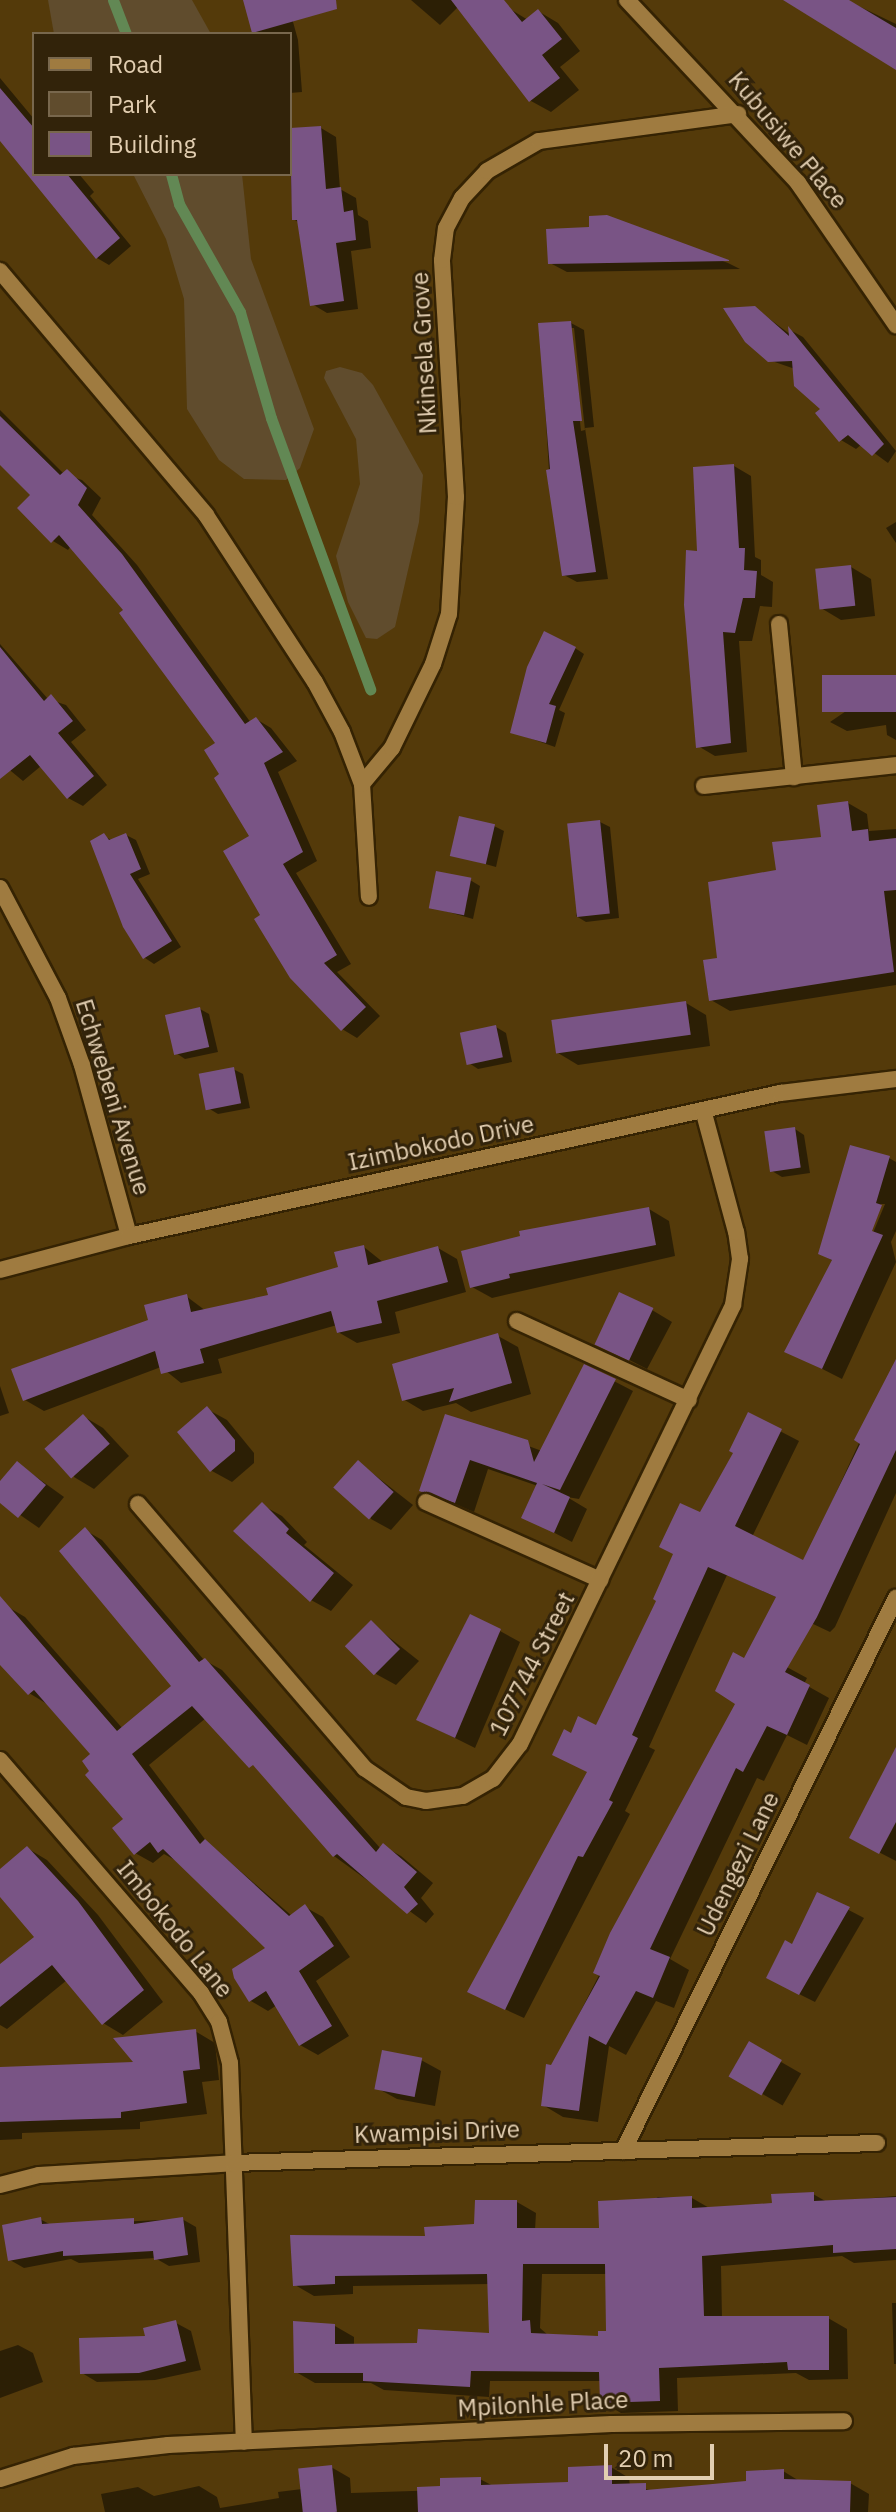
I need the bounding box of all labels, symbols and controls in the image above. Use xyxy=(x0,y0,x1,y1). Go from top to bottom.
legend xyxy=(32,32,292,176)
text: Road xyxy=(108,48,163,80)
street label: Kubusiwe Place xyxy=(722,66,854,214)
text: Park xyxy=(108,88,157,120)
text: Building xyxy=(108,128,196,160)
street label: Nkinsela Grove xyxy=(405,271,443,435)
street label: Echwebeni Avenue xyxy=(70,996,156,1198)
street label: Izimbokodo Drive xyxy=(345,1109,537,1177)
street label: 107744 Street xyxy=(483,1587,581,1741)
street label: Udengezi Lane xyxy=(691,1787,785,1941)
street label: Imbokodo Lane xyxy=(111,1855,239,2003)
street label: Kwampisi Drive xyxy=(354,2115,520,2149)
street label: Mpilonhle Place xyxy=(457,2385,629,2423)
scale bar xyxy=(608,2428,718,2478)
text: 20 m xyxy=(618,2442,673,2474)

